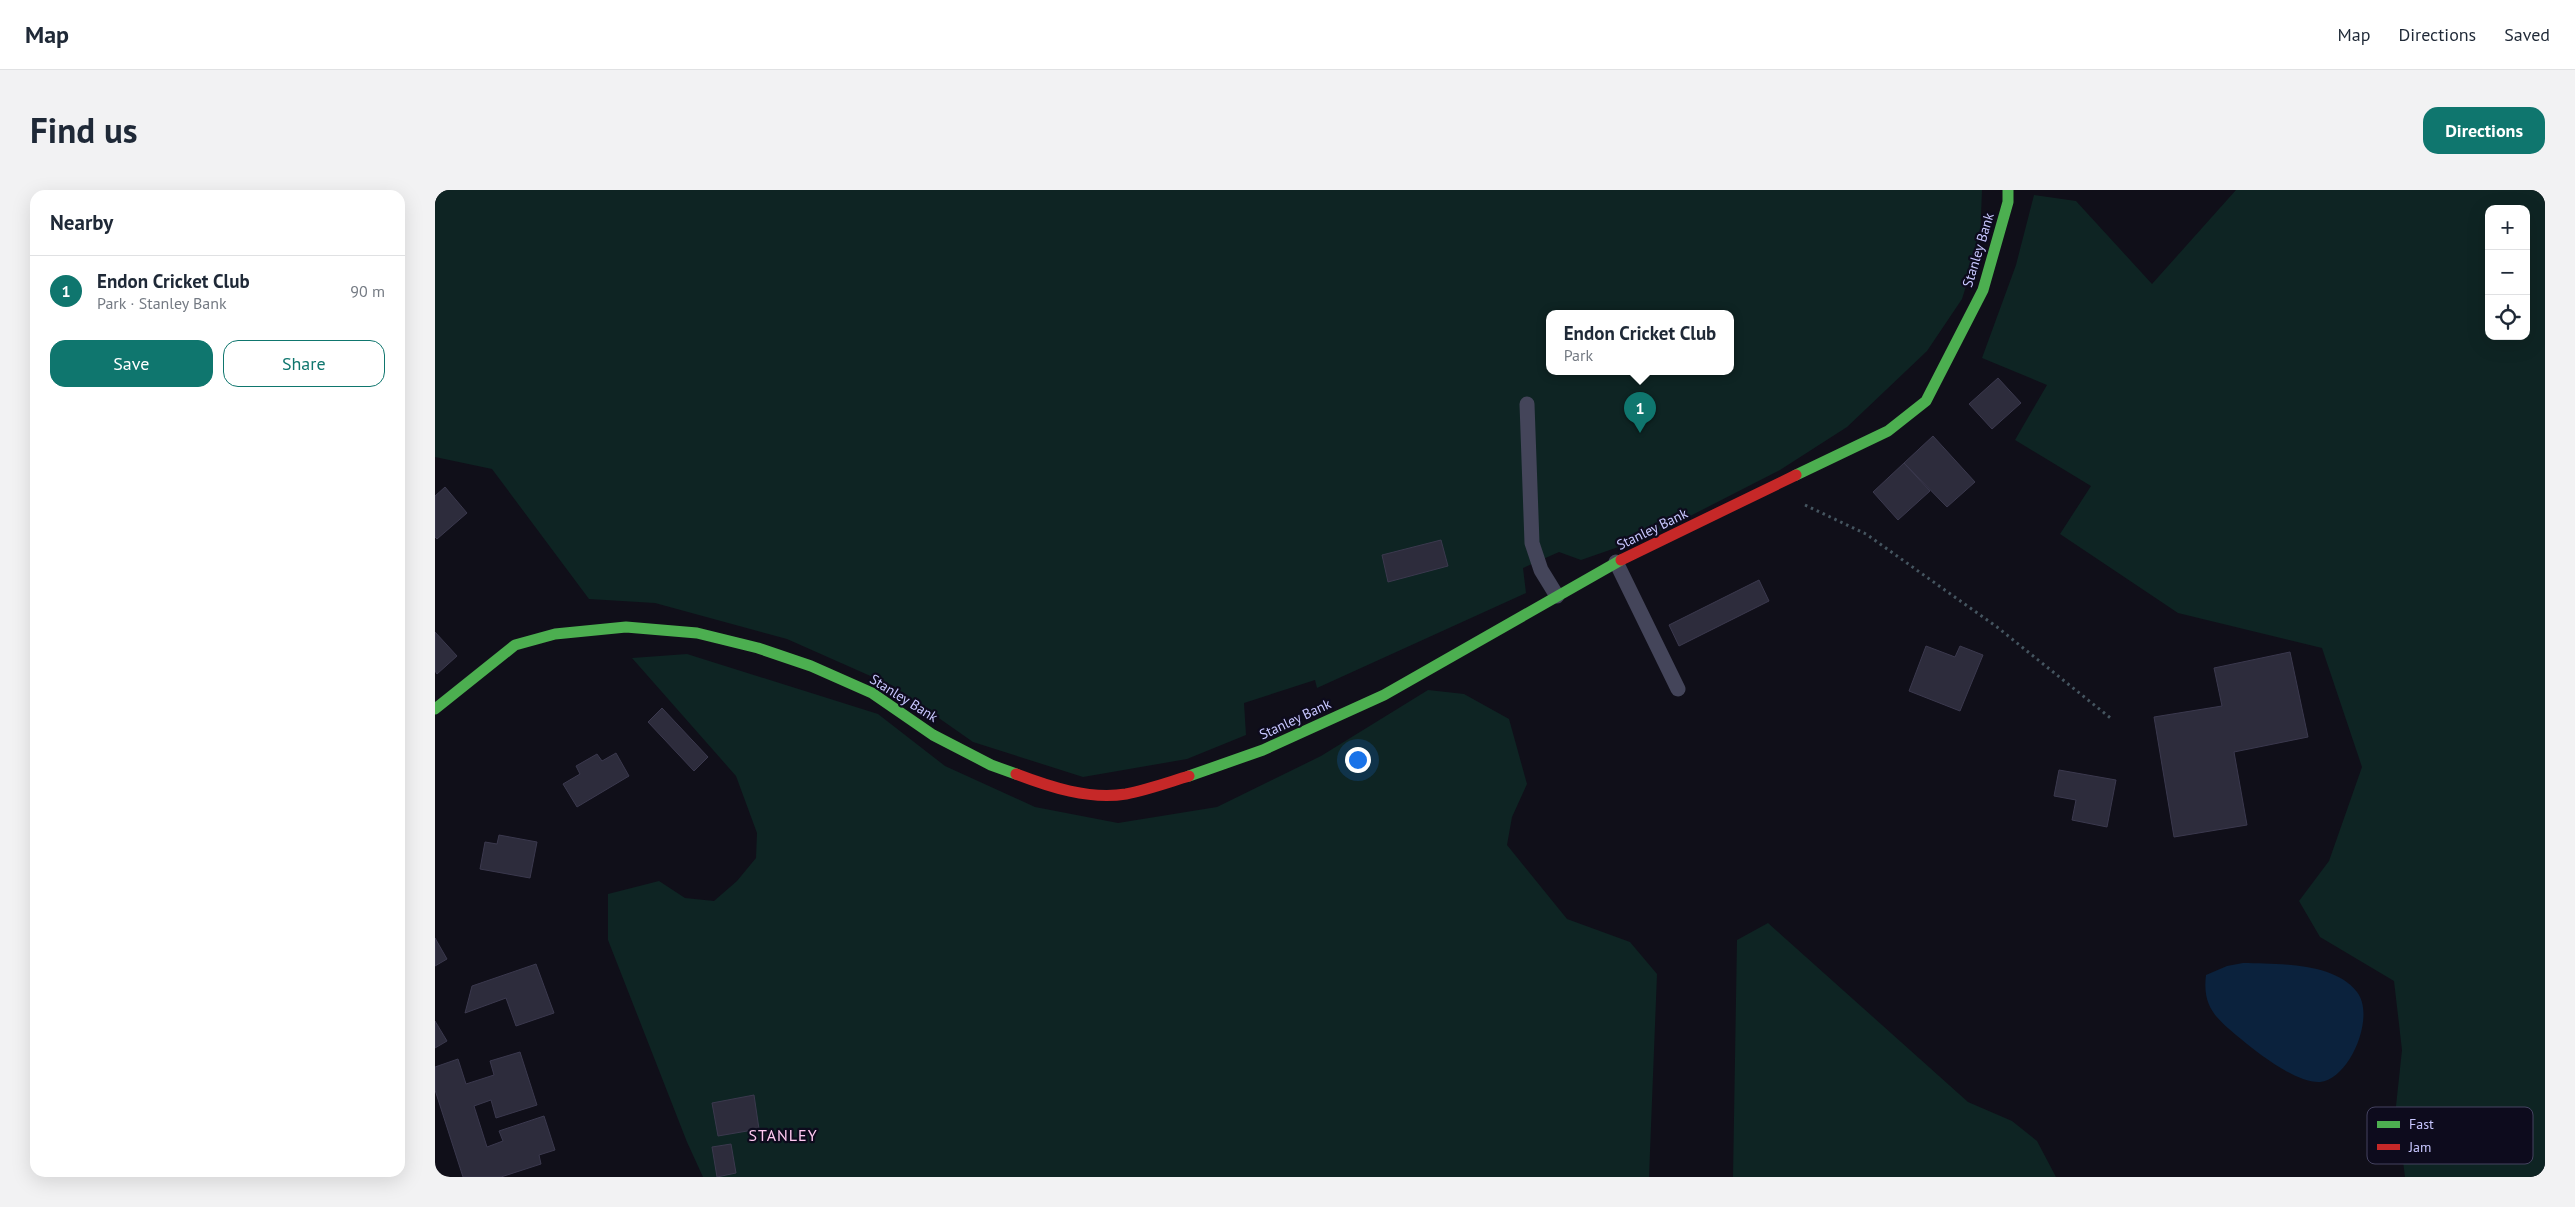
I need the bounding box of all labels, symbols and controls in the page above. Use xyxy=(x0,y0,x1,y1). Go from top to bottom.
text: Map xyxy=(25,19,69,50)
text: Map xyxy=(2338,23,2370,46)
text: Directions xyxy=(2398,23,2476,46)
text: Saved xyxy=(2504,23,2550,46)
text: Find us xyxy=(30,107,138,153)
button: Directions xyxy=(2423,107,2545,154)
map controls xyxy=(2485,205,2530,340)
button: + xyxy=(2485,205,2530,250)
text: Nearby xyxy=(50,209,113,236)
street label: Stanley Bank xyxy=(1958,210,1998,289)
button: − xyxy=(2485,250,2530,295)
text: Endon Cricket Club xyxy=(97,269,250,293)
text: 1 xyxy=(61,281,71,301)
text: 90 m xyxy=(350,281,385,301)
text: Park · Stanley Bank xyxy=(97,293,227,313)
button: locate xyxy=(2485,295,2530,340)
popup xyxy=(1546,310,1734,375)
text: Endon Cricket Club xyxy=(1564,321,1716,345)
button: Save xyxy=(50,340,213,387)
button: Share xyxy=(223,340,385,387)
text: Park xyxy=(1564,345,1593,365)
pin: 1 xyxy=(1624,392,1656,433)
street label: Stanley Bank xyxy=(1613,504,1691,554)
street label: Stanley Bank xyxy=(867,670,942,726)
street label: Stanley Bank xyxy=(1256,694,1334,743)
your location xyxy=(1345,747,1371,773)
legend xyxy=(2367,1107,2533,1164)
text: Fast xyxy=(2409,1115,2434,1133)
district label: STANLEY xyxy=(748,1125,818,1145)
text: Jam xyxy=(2408,1138,2431,1156)

